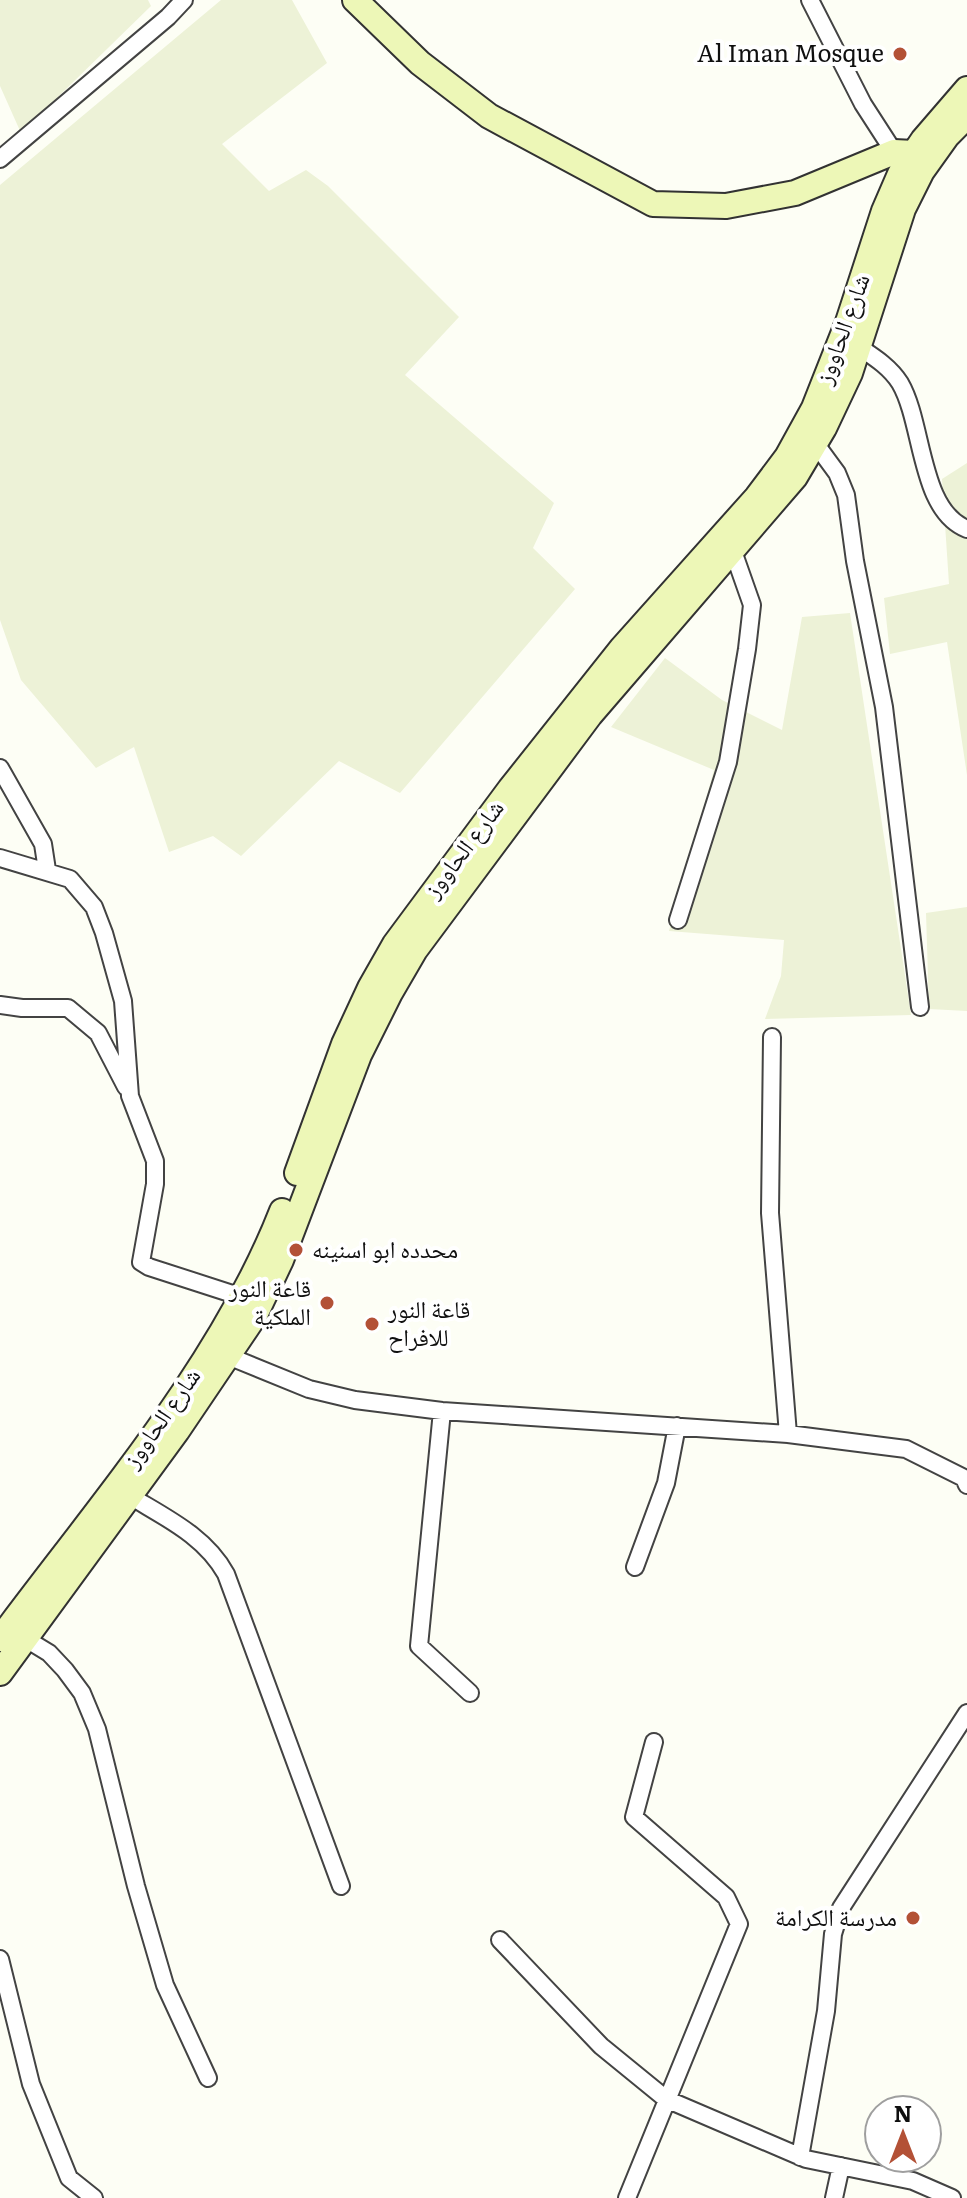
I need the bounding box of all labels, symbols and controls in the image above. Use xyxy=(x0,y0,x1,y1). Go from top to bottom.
place label: Al Iman Mosque xyxy=(697,34,884,69)
marker: Al Iman Mosque xyxy=(891,45,909,63)
street label: شارع الحاووز xyxy=(804,268,877,389)
street label: شارع الحاووز xyxy=(413,791,511,905)
place label: محدده ابو اسنينه xyxy=(312,1230,458,1265)
marker: محدده ابو اسنينه xyxy=(287,1241,305,1259)
place label: قاعة النور الملكية xyxy=(228,1269,311,1332)
place label: قاعة النور للافراح xyxy=(387,1290,470,1353)
marker: قاعة النور الملكية xyxy=(318,1294,336,1312)
marker: قاعة النور للافراح xyxy=(363,1315,381,1333)
street label: شارع الحاووز xyxy=(112,1359,207,1475)
place label: مدرسة الكرامة xyxy=(775,1898,897,1933)
marker: مدرسة الكرامة xyxy=(904,1909,922,1927)
north arrow xyxy=(863,2094,943,2174)
text: N xyxy=(894,2096,912,2129)

